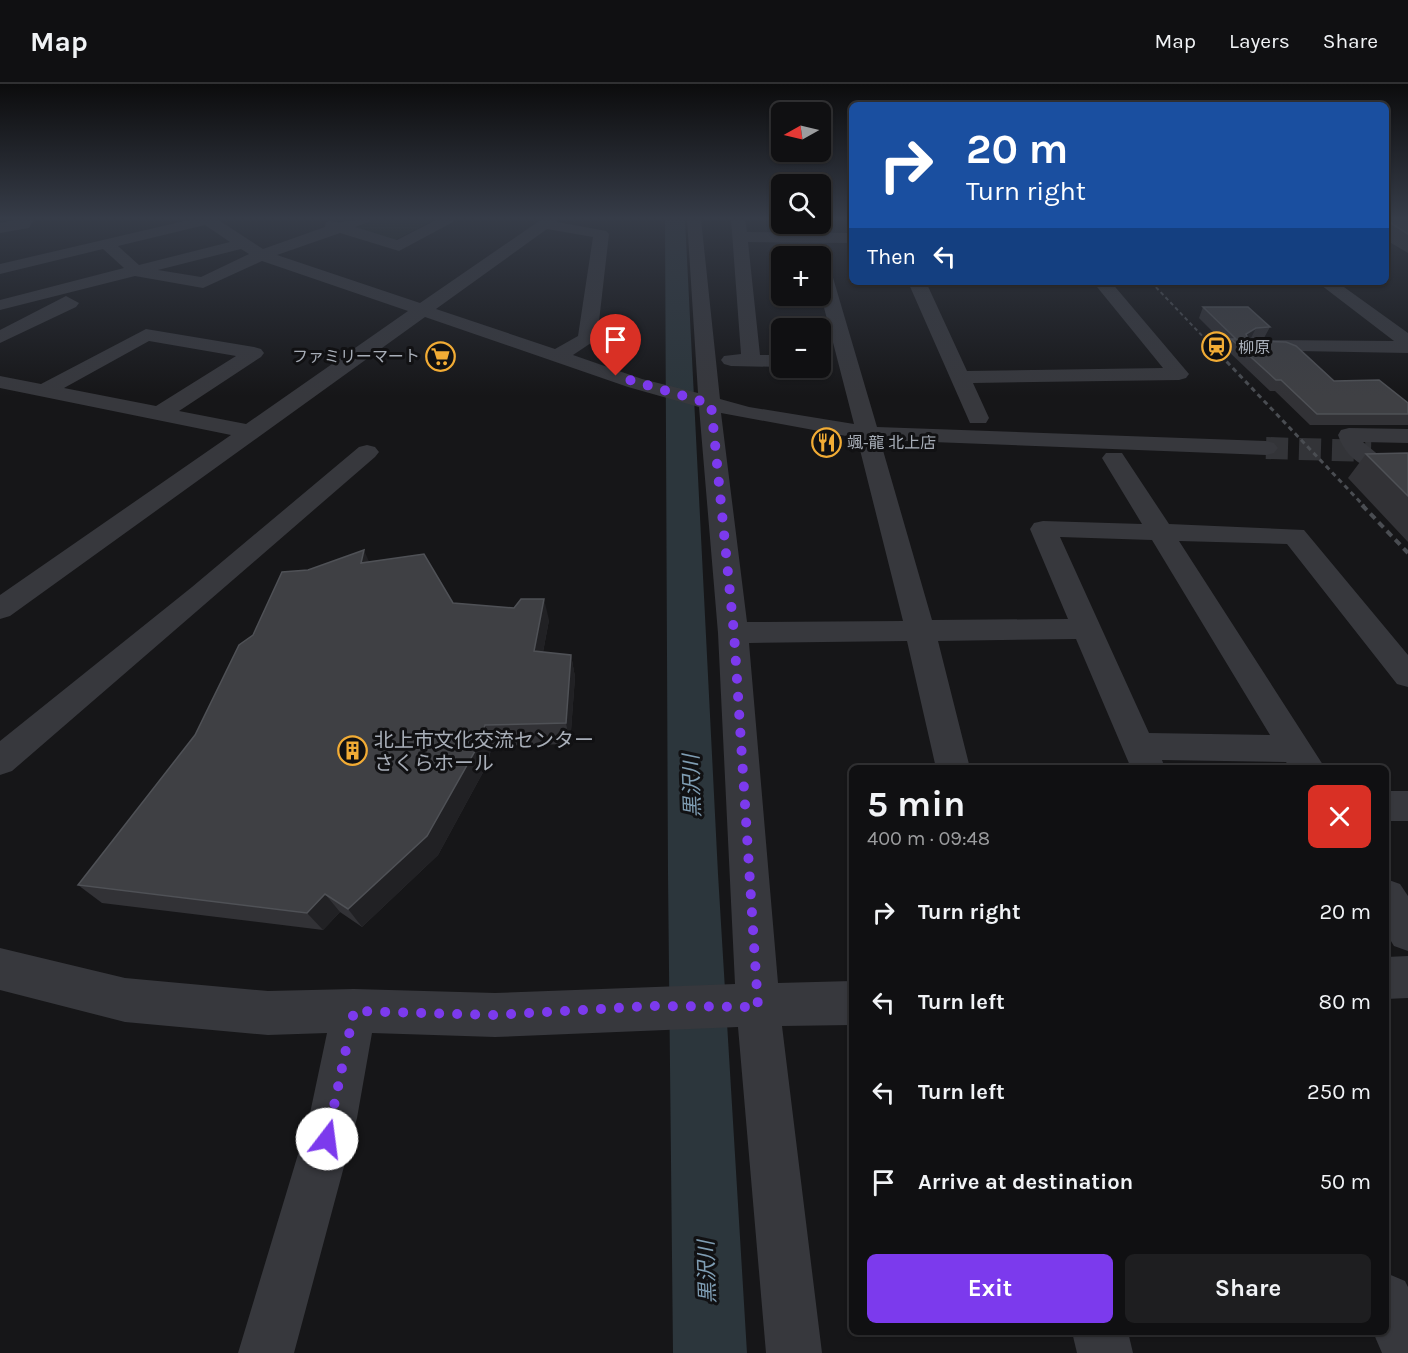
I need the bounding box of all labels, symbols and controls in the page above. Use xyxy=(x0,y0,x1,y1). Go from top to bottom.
text: Map xyxy=(30,25,88,58)
text: Map xyxy=(1154,29,1196,53)
text: Layers xyxy=(1229,29,1290,53)
text: Share xyxy=(1323,29,1378,53)
north arrow xyxy=(771,102,831,162)
map controls xyxy=(771,102,831,378)
text: 20 m xyxy=(966,124,1068,174)
icon: right xyxy=(867,126,945,204)
button: search xyxy=(771,174,831,234)
text: Turn right xyxy=(966,175,1086,207)
icon: left xyxy=(928,240,961,273)
text: Then xyxy=(867,244,916,270)
button: + xyxy=(771,246,831,306)
pin xyxy=(590,314,641,376)
button: − xyxy=(771,318,831,378)
icon: arrive xyxy=(599,323,632,356)
station icon: 柳原 xyxy=(1201,331,1233,363)
place label: 柳原 xyxy=(1238,338,1270,357)
supermarket icon: ファミリーマート xyxy=(425,340,457,372)
place label: ファミリーマート xyxy=(292,347,420,366)
restaurant icon: 颯-龍 北上店 xyxy=(810,426,842,458)
place label: 颯-龍 北上店 xyxy=(847,433,936,452)
place label: 北上市文化交流センター さくらホール xyxy=(374,729,594,775)
building icon: 北上市文化交流センター さくらホール xyxy=(337,735,369,767)
water label: 黒沢川 xyxy=(679,752,705,818)
text: 5 min xyxy=(867,783,965,825)
button: close xyxy=(1308,785,1371,848)
text: 400 m · 09:48 xyxy=(867,827,990,850)
icon: right xyxy=(867,896,900,929)
text: Turn right xyxy=(918,899,1021,925)
text: 20 m xyxy=(1319,899,1371,925)
icon: left xyxy=(867,986,900,1019)
text: Turn left xyxy=(918,989,1005,1015)
text: 80 m xyxy=(1319,989,1371,1015)
icon: left xyxy=(867,1076,900,1109)
text: Turn left xyxy=(918,1079,1005,1105)
text: 250 m xyxy=(1307,1079,1371,1105)
position arrow xyxy=(295,1107,359,1171)
icon: arrive xyxy=(867,1166,900,1199)
text: Arrive at destination xyxy=(918,1169,1133,1195)
text: 50 m xyxy=(1320,1169,1371,1195)
water label: 黒沢川 xyxy=(694,1238,720,1304)
button: Exit xyxy=(867,1254,1113,1323)
button: Share xyxy=(1125,1254,1371,1323)

